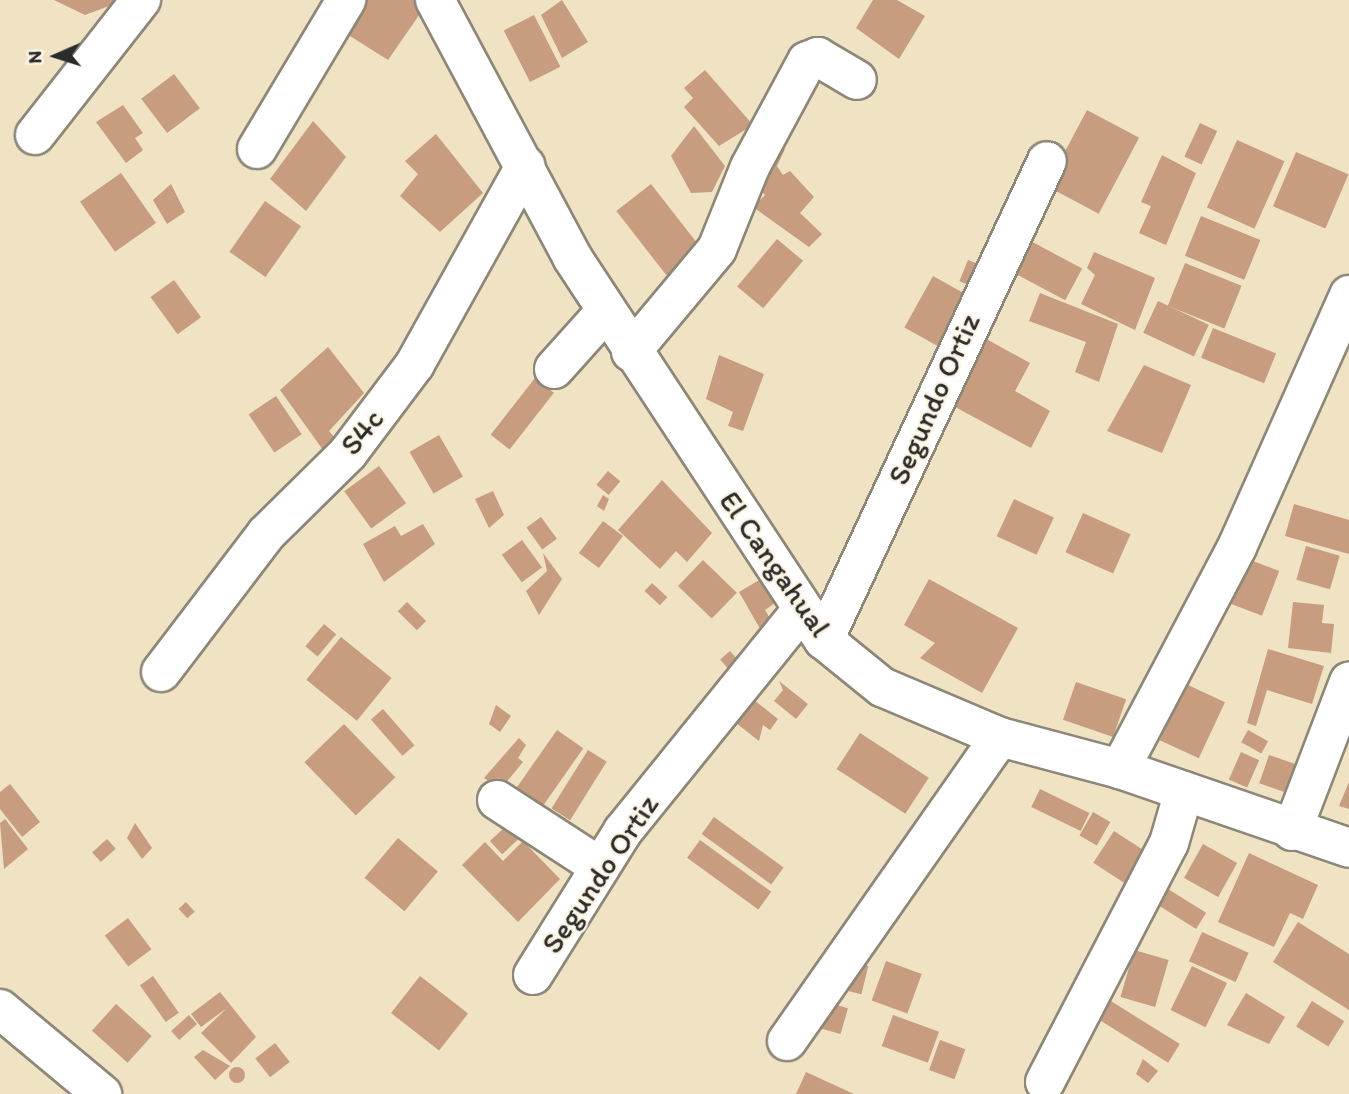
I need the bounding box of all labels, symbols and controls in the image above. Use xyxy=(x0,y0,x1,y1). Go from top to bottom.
north arrow xyxy=(21,21,91,91)
text: N xyxy=(23,50,46,64)
street label: Segundo Ortiz xyxy=(880,308,988,490)
street label: S4c xyxy=(333,402,391,462)
street label: El Cangahual xyxy=(711,484,839,644)
street label: Segundo Ortiz xyxy=(534,788,666,960)

